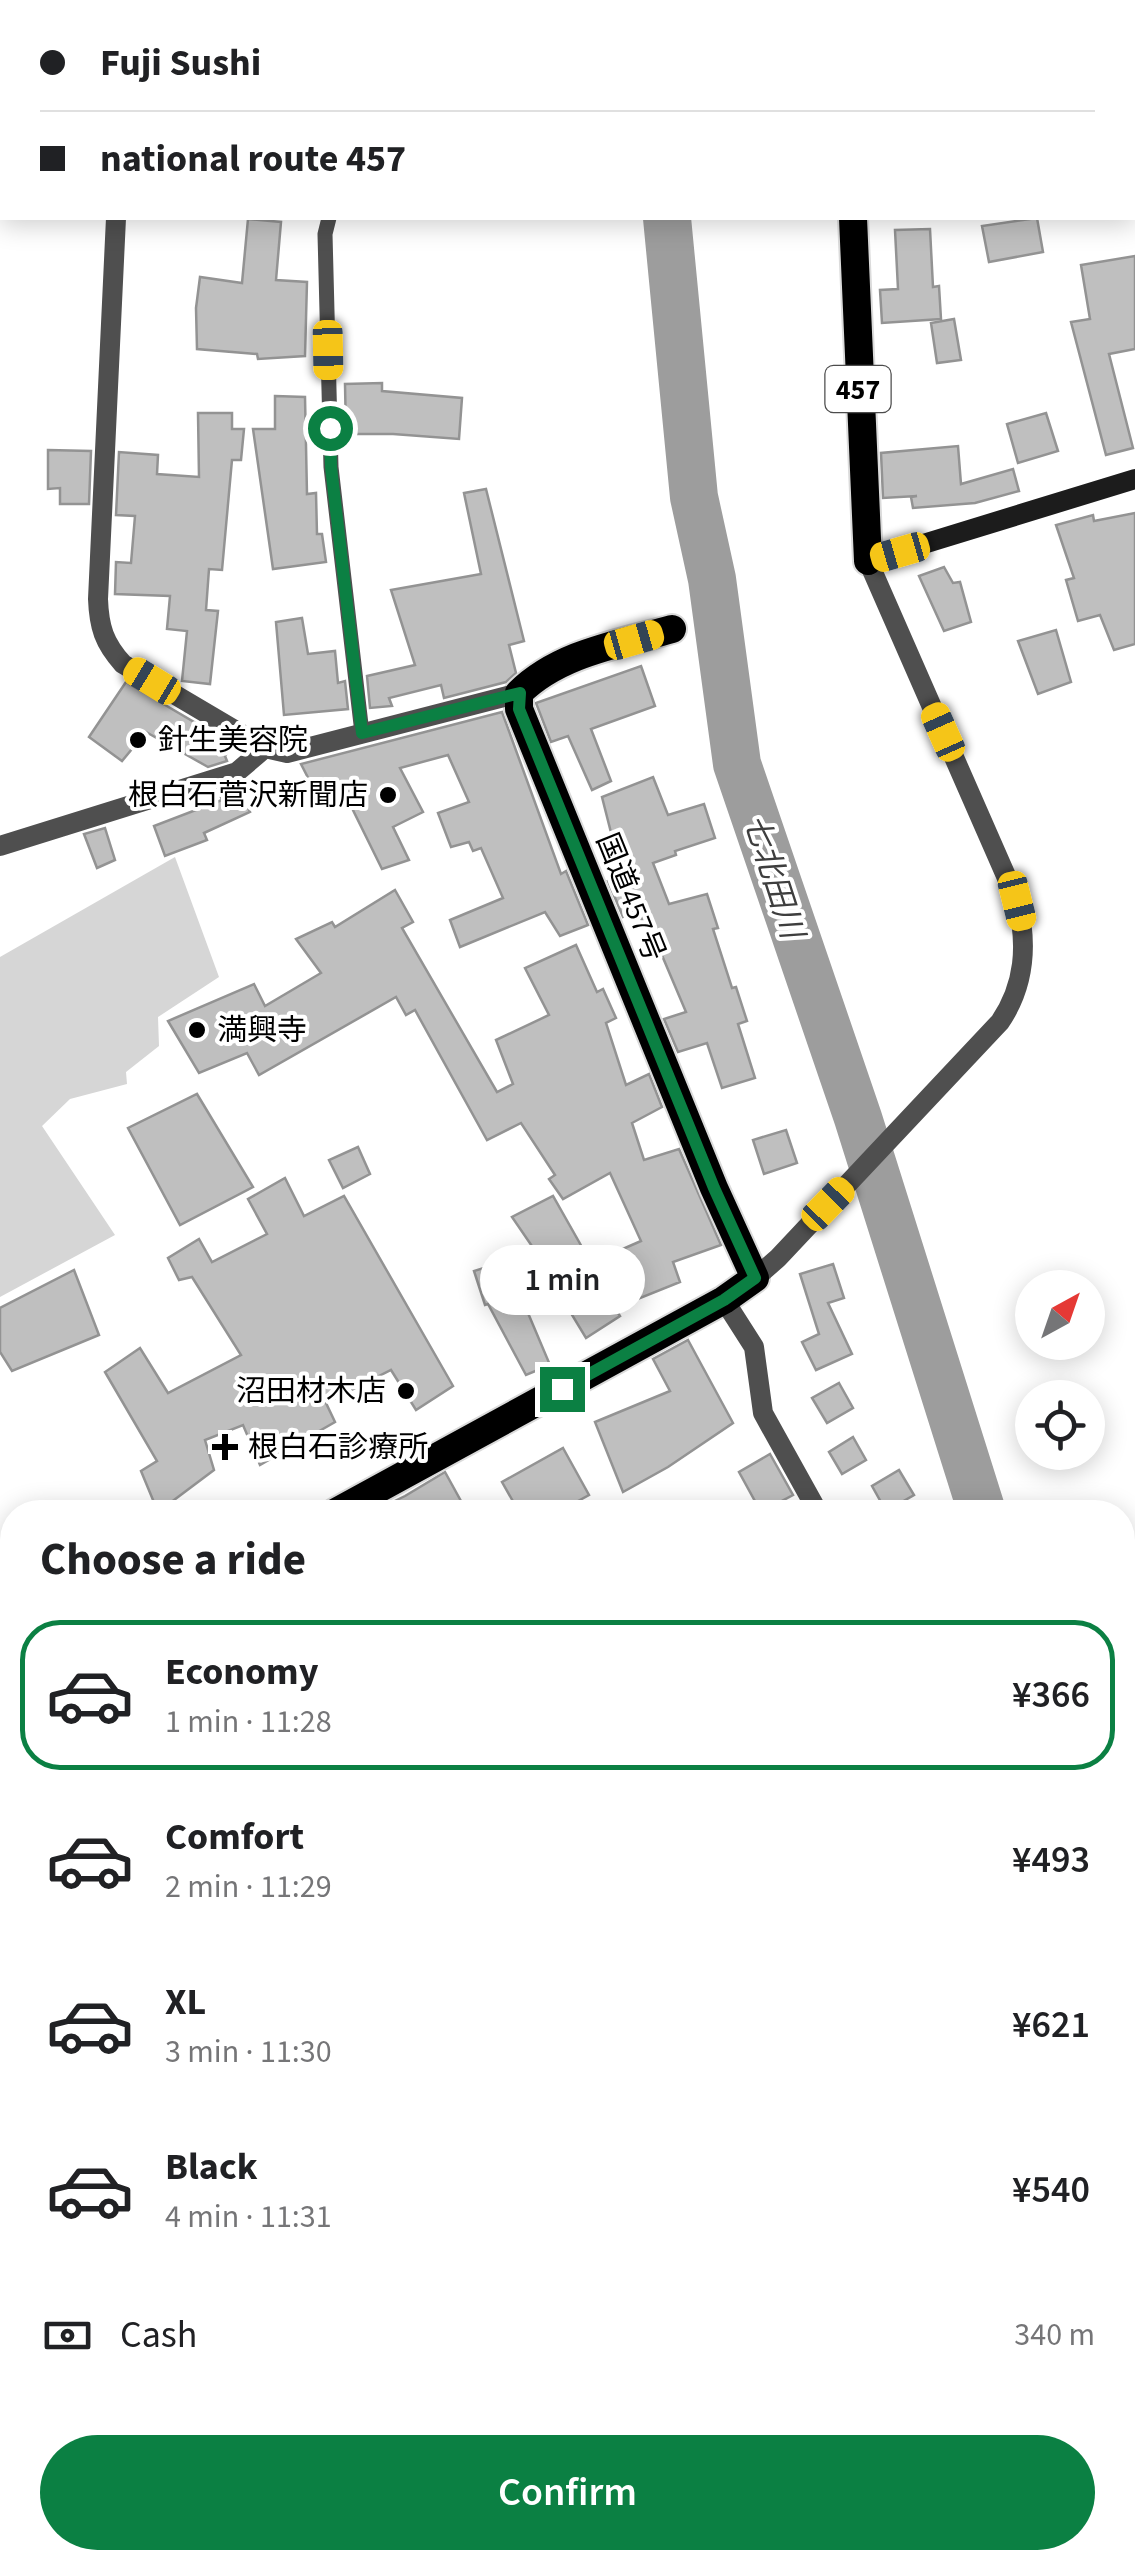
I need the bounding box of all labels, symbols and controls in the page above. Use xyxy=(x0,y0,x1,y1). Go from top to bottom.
text: Fuji Sushi xyxy=(100,36,261,90)
text: national route 457 xyxy=(100,132,406,186)
car xyxy=(312,320,344,380)
road number: 457 xyxy=(826,366,890,412)
route start xyxy=(308,406,353,451)
car xyxy=(867,529,933,575)
car xyxy=(601,617,667,663)
car xyxy=(119,653,185,709)
car xyxy=(917,698,969,766)
place label: 針生美容院 xyxy=(158,719,308,762)
marker: 針生美容院 xyxy=(127,729,149,751)
place label: 根白石菅沢新聞店 xyxy=(128,774,368,817)
marker: 根白石菅沢新聞店 xyxy=(377,784,399,806)
water label: 七北田川 xyxy=(731,808,816,947)
street label: 国道457号 xyxy=(585,827,676,968)
car xyxy=(995,868,1039,934)
place label: 満興寺 xyxy=(217,1009,307,1052)
marker: 満興寺 xyxy=(186,1019,208,1041)
car xyxy=(796,1172,860,1236)
callout: 1 min xyxy=(480,1244,644,1314)
text: 1 min xyxy=(524,1257,601,1303)
north arrow xyxy=(1015,1270,1105,1360)
map controls xyxy=(1015,1270,1105,1470)
route end xyxy=(540,1367,585,1412)
place label: 沼田材木店 xyxy=(236,1370,386,1413)
marker: 沼田材木店 xyxy=(395,1380,417,1402)
button: locate xyxy=(1015,1380,1105,1470)
place label: 根白石診療所 xyxy=(248,1426,428,1469)
marker: 根白石診療所 xyxy=(212,1434,238,1460)
text: Choose a ride xyxy=(40,1528,306,1592)
text: Economy xyxy=(165,1645,318,1699)
icon: car xyxy=(45,1650,135,1740)
text: ¥366 xyxy=(1012,1668,1090,1722)
text: 1 min · 11:28 xyxy=(165,1699,332,1745)
text: Comfort xyxy=(165,1810,304,1864)
icon: car xyxy=(45,1815,135,1905)
text: ¥493 xyxy=(1012,1833,1090,1887)
text: 2 min · 11:29 xyxy=(165,1864,332,1910)
text: XL xyxy=(165,1975,206,2029)
icon: car xyxy=(45,1980,135,2070)
text: ¥621 xyxy=(1012,1998,1090,2052)
text: 3 min · 11:30 xyxy=(165,2029,332,2075)
text: Black xyxy=(165,2140,258,2194)
icon: car xyxy=(45,2145,135,2235)
text: ¥540 xyxy=(1012,2163,1090,2217)
text: 4 min · 11:31 xyxy=(165,2194,332,2240)
icon: cash xyxy=(40,2308,95,2363)
text: Cash xyxy=(120,2308,197,2362)
text: 340 m xyxy=(1014,2312,1095,2358)
button: Confirm xyxy=(40,2435,1095,2550)

